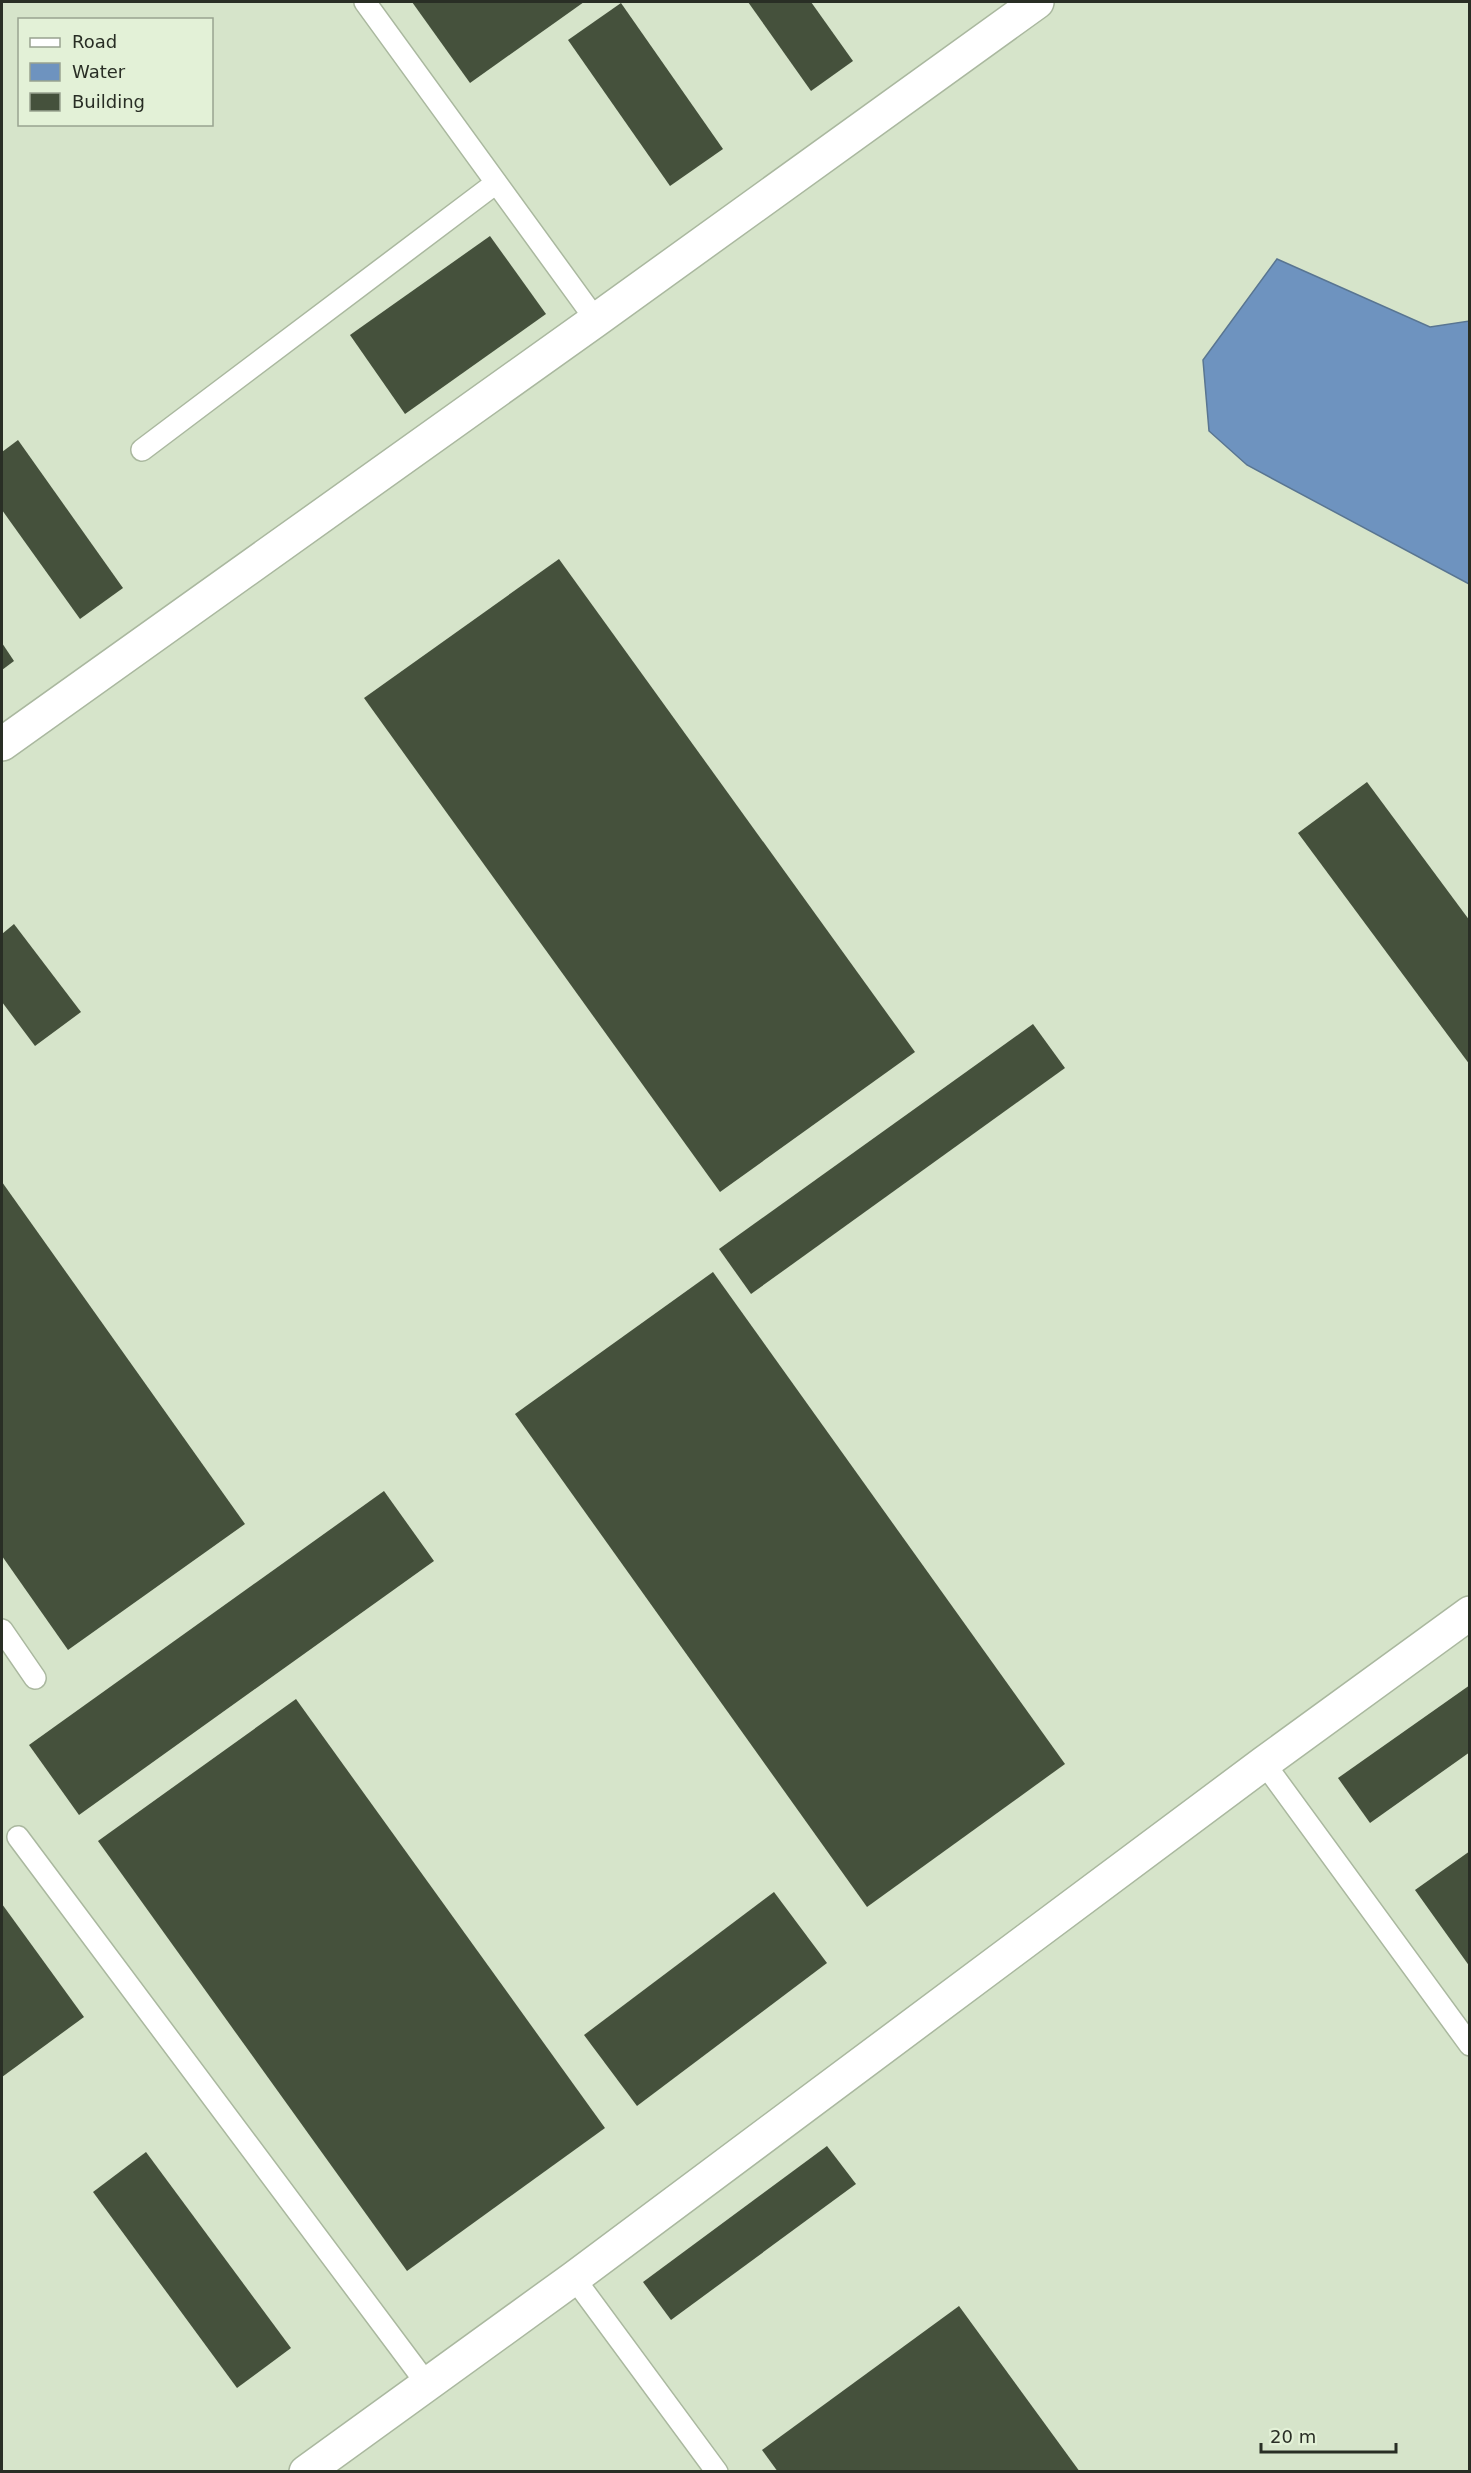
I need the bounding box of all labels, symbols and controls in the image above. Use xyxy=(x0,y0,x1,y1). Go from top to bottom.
legend xyxy=(18,18,213,126)
text: Road xyxy=(72,31,117,52)
text: Water xyxy=(72,61,126,82)
text: Building xyxy=(72,91,145,112)
scale bar xyxy=(1261,2416,1396,2454)
text: 20 m xyxy=(1270,2426,1316,2447)

